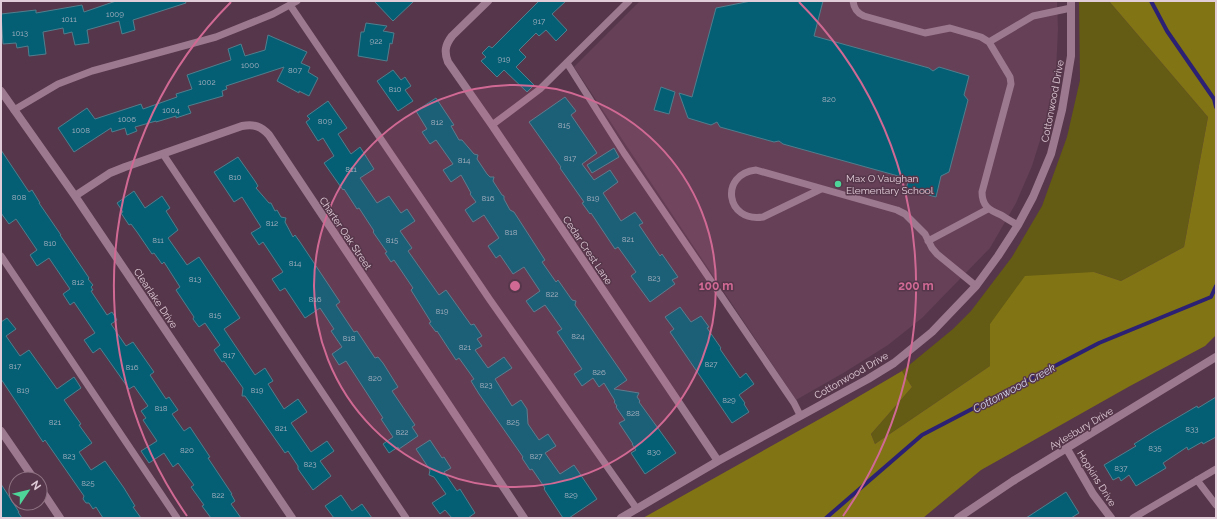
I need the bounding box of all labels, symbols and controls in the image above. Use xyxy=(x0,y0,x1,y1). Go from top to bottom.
house number: 1009 xyxy=(106,9,124,19)
house number: 1011 xyxy=(61,14,77,24)
house number: 917 xyxy=(533,16,546,26)
house number: 1013 xyxy=(12,28,28,38)
house number: 922 xyxy=(369,36,383,46)
house number: 919 xyxy=(498,54,511,64)
street label: Cottonwood Drive xyxy=(1039,59,1066,143)
house number: 1000 xyxy=(241,60,259,70)
house number: 807 xyxy=(288,65,303,75)
house number: 1002 xyxy=(198,77,216,87)
house number: 810 xyxy=(388,84,402,94)
house number: 820 xyxy=(822,94,836,104)
house number: 1004 xyxy=(162,105,180,115)
house number: 1006 xyxy=(118,114,136,124)
house number: 809 xyxy=(318,116,332,126)
house number: 812 xyxy=(431,117,443,127)
house number: 815 xyxy=(558,120,571,130)
house number: 1008 xyxy=(72,125,90,135)
house number: 817 xyxy=(564,153,577,163)
house number: 814 xyxy=(458,155,471,165)
house number: 811 xyxy=(345,164,357,174)
house number: 810 xyxy=(228,172,242,182)
place label: Max O Vaughan Elementary School xyxy=(846,173,934,196)
marker: Max O Vaughan Elementary School xyxy=(833,179,843,189)
house number: 808 xyxy=(12,192,26,202)
house number: 816 xyxy=(482,193,495,203)
house number: 819 xyxy=(587,193,600,203)
street label: Charter Oak Street xyxy=(317,195,374,272)
street label: Cedar Crest Lane xyxy=(561,214,615,287)
house number: 812 xyxy=(266,218,278,228)
house number: 818 xyxy=(505,227,518,237)
house number: 821 xyxy=(622,234,635,244)
house number: 811 xyxy=(152,235,164,245)
house number: 815 xyxy=(386,235,399,245)
house number: 810 xyxy=(43,238,57,248)
house number: 814 xyxy=(289,258,302,268)
street label: Clearlake Drive xyxy=(131,266,180,330)
house number: 823 xyxy=(647,273,661,283)
house number: 813 xyxy=(189,274,201,284)
house number: 812 xyxy=(72,277,84,287)
centre of rings xyxy=(508,279,522,293)
text: 100 m xyxy=(699,279,733,293)
text: 200 m xyxy=(898,279,934,293)
house number: 822 xyxy=(545,289,559,299)
house number: 816 xyxy=(309,294,322,304)
house number: 819 xyxy=(436,306,449,316)
house number: 815 xyxy=(209,310,222,320)
house number: 824 xyxy=(571,331,585,341)
house number: 818 xyxy=(343,333,356,343)
house number: 821 xyxy=(459,342,472,352)
house number: 817 xyxy=(223,350,236,360)
street label: Cottonwood Drive xyxy=(812,350,890,401)
house number: 827 xyxy=(704,359,718,369)
house number: 817 xyxy=(9,361,22,371)
water label: Cottonwood Creek xyxy=(971,361,1058,416)
house number: 816 xyxy=(126,362,139,372)
house number: 826 xyxy=(592,367,606,377)
house number: 820 xyxy=(368,373,382,383)
house number: 823 xyxy=(479,380,493,390)
house number: 819 xyxy=(17,385,30,395)
house number: 819 xyxy=(251,385,264,395)
house number: 829 xyxy=(722,395,736,405)
house number: 818 xyxy=(155,403,168,413)
street label: Aylesbury Drive xyxy=(1047,405,1115,452)
house number: 828 xyxy=(626,408,640,418)
house number: 821 xyxy=(49,417,62,427)
house number: 825 xyxy=(506,417,520,427)
house number: 821 xyxy=(275,423,288,433)
house number: 833 xyxy=(1185,424,1199,434)
house number: 822 xyxy=(395,427,409,437)
house number: 835 xyxy=(1148,443,1162,453)
house number: 820 xyxy=(180,445,194,455)
house number: 830 xyxy=(647,447,661,457)
street label: Hopkins Drive xyxy=(1075,448,1118,508)
house number: 823 xyxy=(62,451,76,461)
house number: 827 xyxy=(529,451,543,461)
house number: 823 xyxy=(303,459,317,469)
house number: 837 xyxy=(1114,463,1128,473)
north arrow xyxy=(8,471,48,511)
text: N xyxy=(28,478,44,493)
house number: 825 xyxy=(81,478,95,488)
house number: 822 xyxy=(211,490,225,500)
house number: 829 xyxy=(564,490,578,500)

